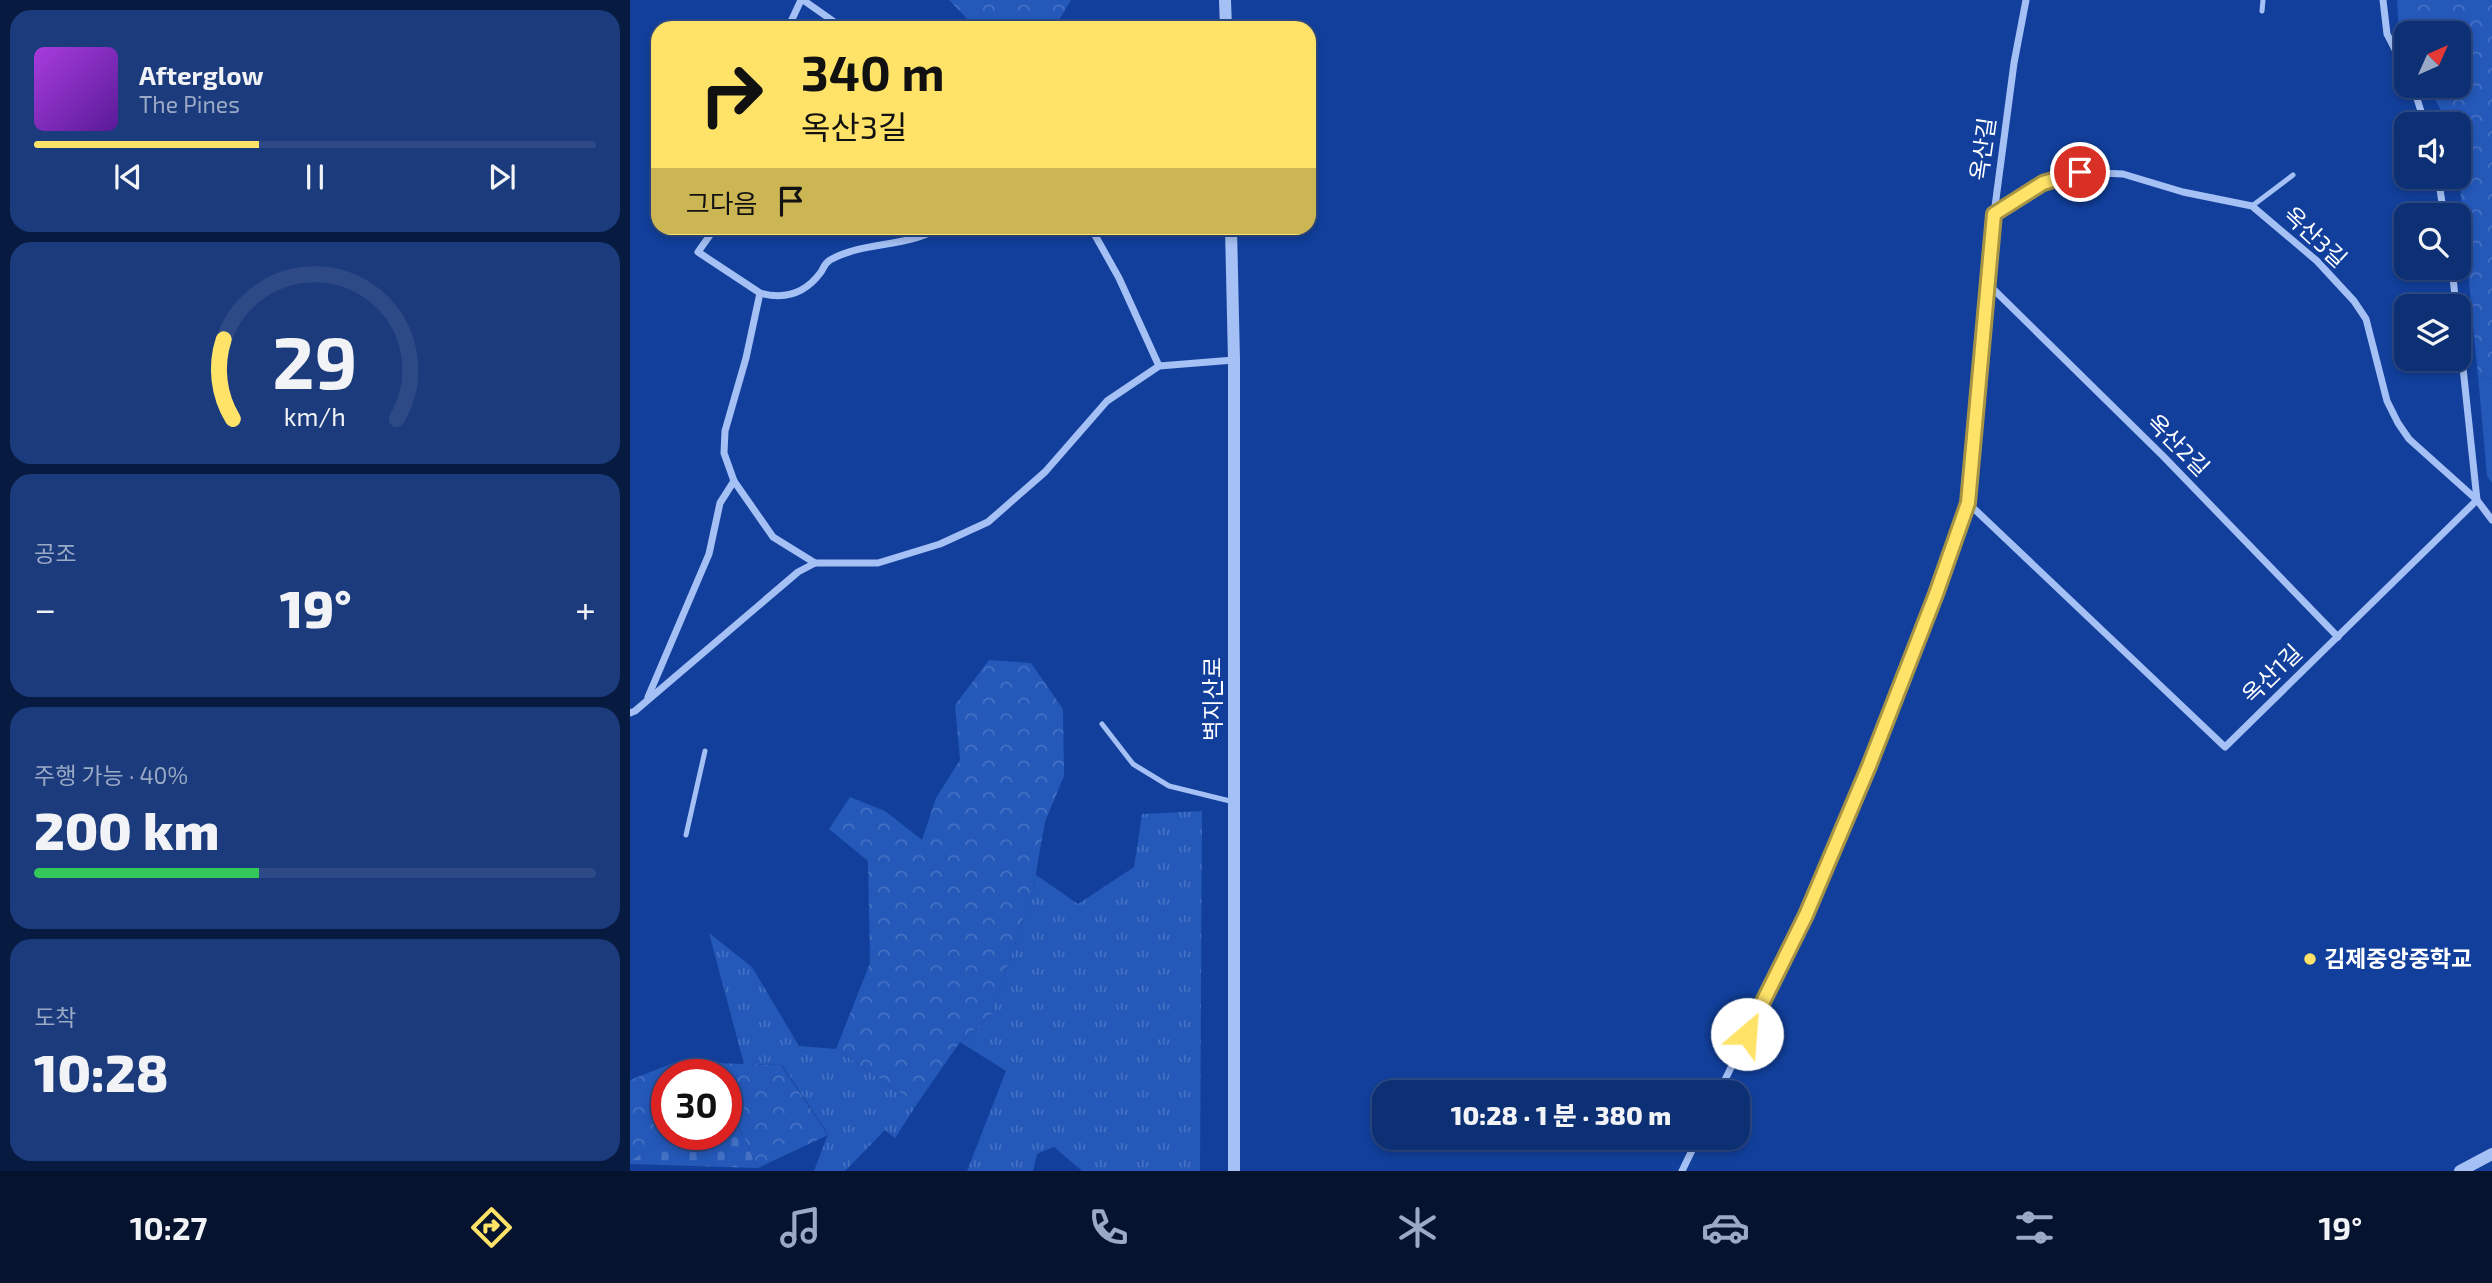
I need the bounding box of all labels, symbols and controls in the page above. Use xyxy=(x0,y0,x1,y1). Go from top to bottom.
north arrow xyxy=(2394,21,2471,98)
map controls xyxy=(2394,21,2471,371)
text: 340 m xyxy=(801,42,945,101)
icon: right xyxy=(686,49,777,140)
text: Afterglow xyxy=(139,59,264,90)
text: The Pines xyxy=(139,90,240,118)
text: 옥산3길 xyxy=(801,107,907,145)
button: sound xyxy=(2394,112,2471,189)
street label: 옥산길 xyxy=(1964,115,2000,182)
pin xyxy=(2050,142,2110,202)
icon: arrive xyxy=(2061,153,2099,191)
icon: previous xyxy=(109,158,147,196)
icon: pause xyxy=(296,158,334,196)
icon: next xyxy=(483,158,521,196)
icon: arrive xyxy=(772,182,810,220)
text: 그다음 xyxy=(686,187,758,218)
street label: 옥산3길 xyxy=(2278,200,2353,273)
button: search xyxy=(2394,203,2471,280)
button: layers xyxy=(2394,294,2471,371)
text: 29 xyxy=(272,317,358,405)
text: km/h xyxy=(284,401,346,431)
street label: 옥산2길 xyxy=(2142,407,2216,481)
text: 공조 xyxy=(34,539,76,567)
text: 19° xyxy=(280,576,352,638)
text: − xyxy=(34,585,56,631)
text: + xyxy=(575,585,596,631)
street label: 옥산1길 xyxy=(2235,638,2307,709)
street label: 벽지산로 xyxy=(1198,657,1226,741)
text: 주행 가능 · 40% xyxy=(34,761,188,789)
text: 200 km xyxy=(34,798,219,860)
place label: 김제중앙중학교 xyxy=(2324,944,2472,972)
marker: 김제중앙중학교 xyxy=(2302,951,2318,967)
position arrow xyxy=(1710,997,1784,1071)
text: 도착 xyxy=(34,1003,76,1031)
text: 10:28 xyxy=(34,1040,169,1102)
speed limit sign: 30 xyxy=(651,1059,742,1150)
text: 10:28 · 1 분 · 380 m xyxy=(1451,1099,1671,1130)
icon: directions xyxy=(467,1203,516,1252)
icon: music xyxy=(776,1203,825,1252)
icon: phone xyxy=(1084,1203,1133,1252)
icon: climate xyxy=(1393,1203,1442,1252)
icon: car xyxy=(1701,1203,1750,1252)
icon: filters xyxy=(2010,1203,2059,1252)
text: 10:27 xyxy=(130,1208,208,1246)
text: 19° xyxy=(2318,1208,2362,1246)

